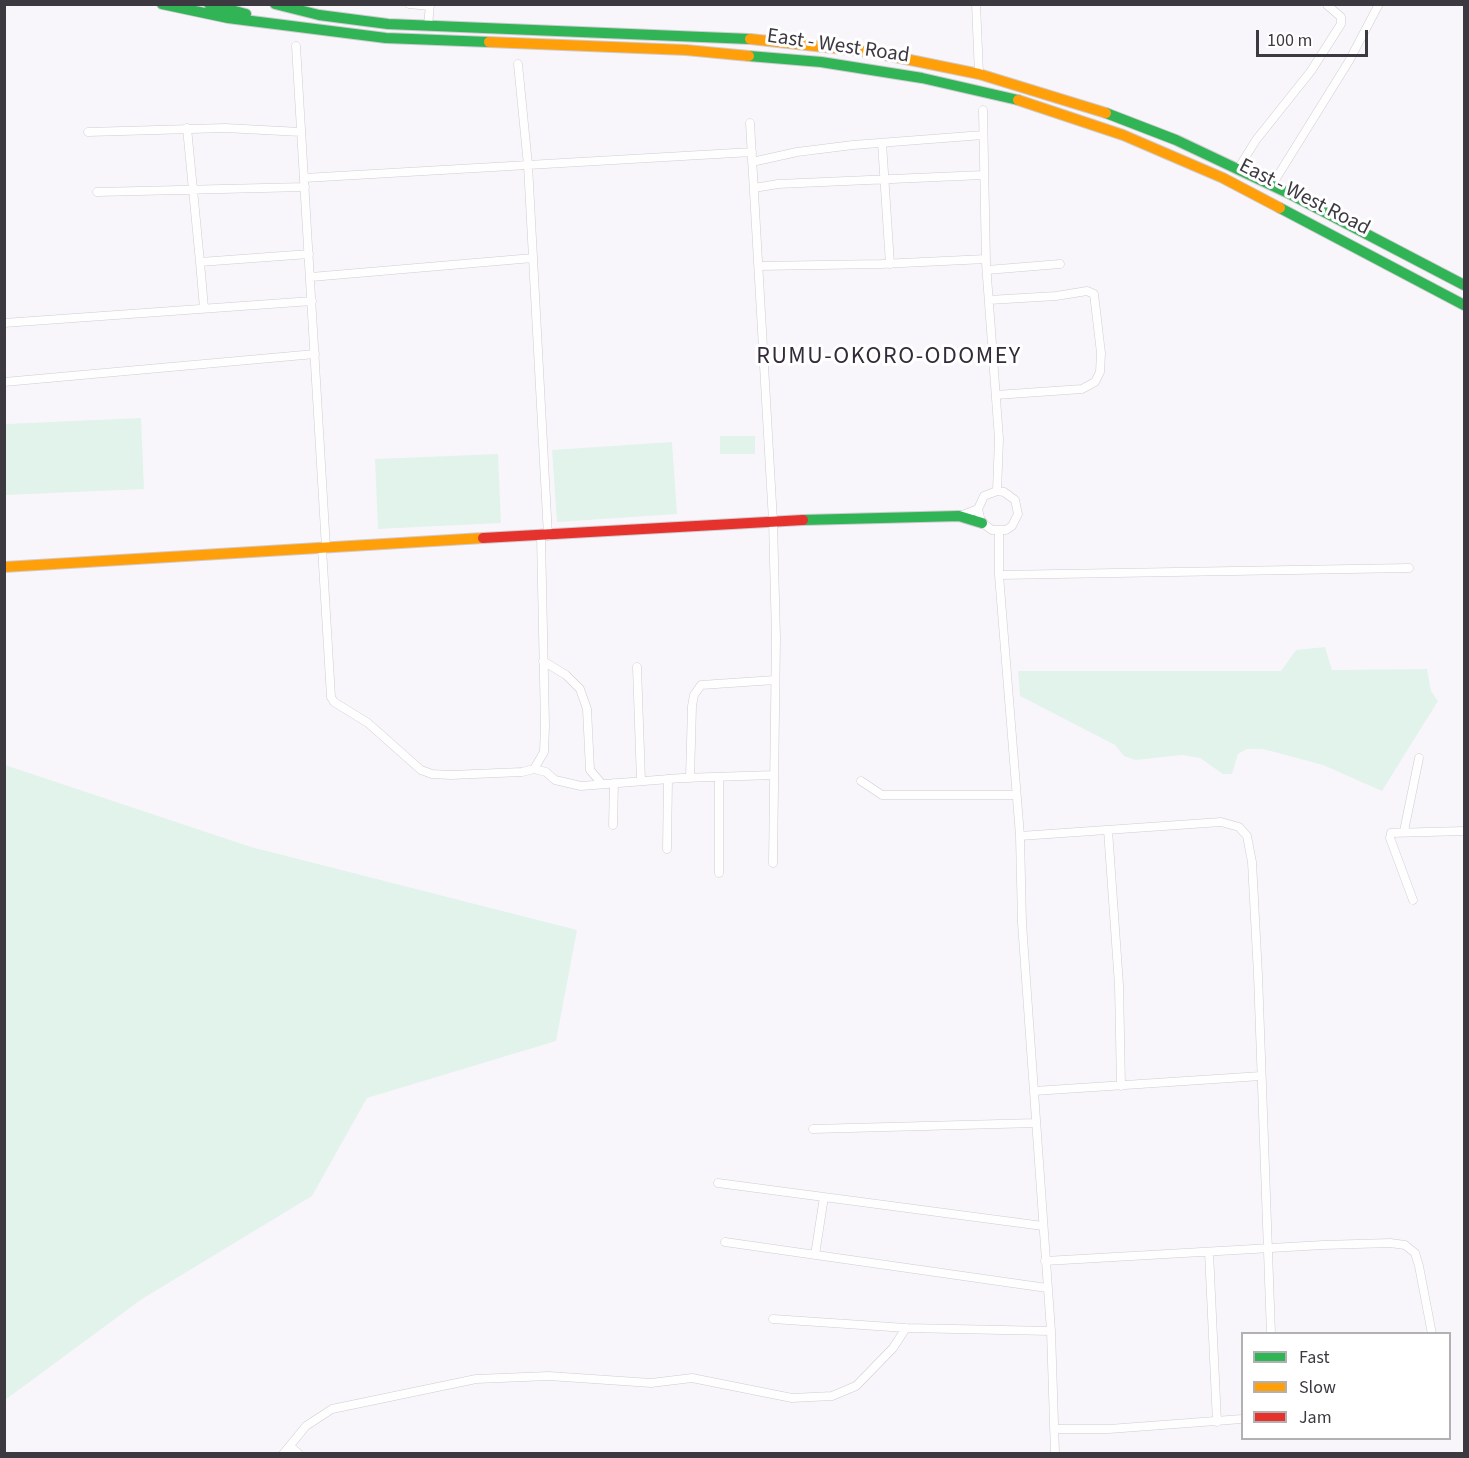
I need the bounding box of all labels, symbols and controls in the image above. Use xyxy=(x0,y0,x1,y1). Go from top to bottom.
scale bar xyxy=(1259,18,1372,56)
street label: East - West Road xyxy=(765,25,911,69)
text: 100 m xyxy=(1267,28,1312,53)
street label: East - West Road xyxy=(1234,154,1374,242)
district label: RUMU-OKORO-ODOMEY xyxy=(756,344,1022,372)
legend xyxy=(1241,1332,1451,1440)
text: Fast xyxy=(1299,1345,1330,1370)
text: Slow xyxy=(1299,1375,1336,1400)
text: Jam xyxy=(1299,1405,1332,1430)

